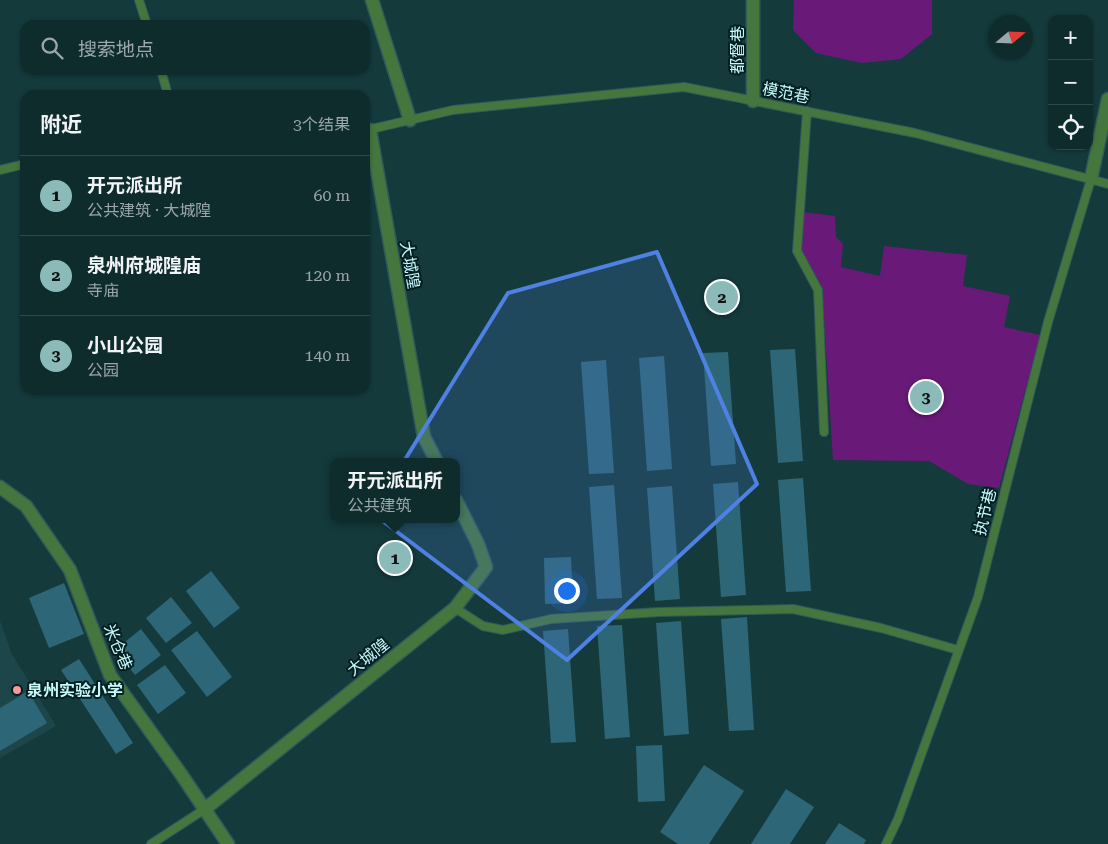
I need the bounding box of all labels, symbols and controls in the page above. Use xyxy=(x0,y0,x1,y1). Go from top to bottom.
north arrow xyxy=(988,15,1033,60)
map controls xyxy=(1048,15,1093,150)
button: + xyxy=(1048,15,1093,60)
search box xyxy=(20,20,370,75)
street label: 都督巷 xyxy=(728,26,747,74)
icon: search xyxy=(38,34,66,62)
text: 搜索地点 xyxy=(78,38,154,61)
button: − xyxy=(1048,60,1093,105)
street label: 模范巷 xyxy=(761,79,811,107)
button: locate xyxy=(1048,105,1093,150)
text: 附近 xyxy=(40,113,82,137)
text: 3个结果 xyxy=(293,115,350,134)
text: 开元派出所 xyxy=(87,174,182,197)
text: 1 xyxy=(52,186,60,205)
text: 60 m xyxy=(313,186,350,205)
text: 公共建筑 · 大城隍 xyxy=(87,201,211,220)
street label: 大城隍 xyxy=(396,240,424,290)
text: 泉州府城隍庙 xyxy=(87,254,201,277)
text: 2 xyxy=(52,266,60,285)
text: 120 m xyxy=(304,266,350,285)
pin: 2 xyxy=(706,278,738,316)
text: 寺庙 xyxy=(87,281,119,300)
text: 小山公园 xyxy=(87,334,163,357)
text: 3 xyxy=(52,346,60,365)
text: 140 m xyxy=(304,346,350,365)
text: 公园 xyxy=(87,361,119,380)
pin: 3 xyxy=(910,378,942,416)
popup xyxy=(330,458,460,523)
text: 开元派出所 xyxy=(347,469,443,492)
street label: 执节巷 xyxy=(970,486,1000,538)
text: 公共建筑 xyxy=(347,496,412,515)
pin: 1 xyxy=(379,539,411,577)
your location xyxy=(554,578,580,604)
street label: 米仓巷 xyxy=(100,621,136,673)
street label: 大城隍 xyxy=(343,635,393,679)
place label: 泉州实验小学 xyxy=(27,681,123,700)
marker: 泉州实验小学 xyxy=(11,684,23,696)

